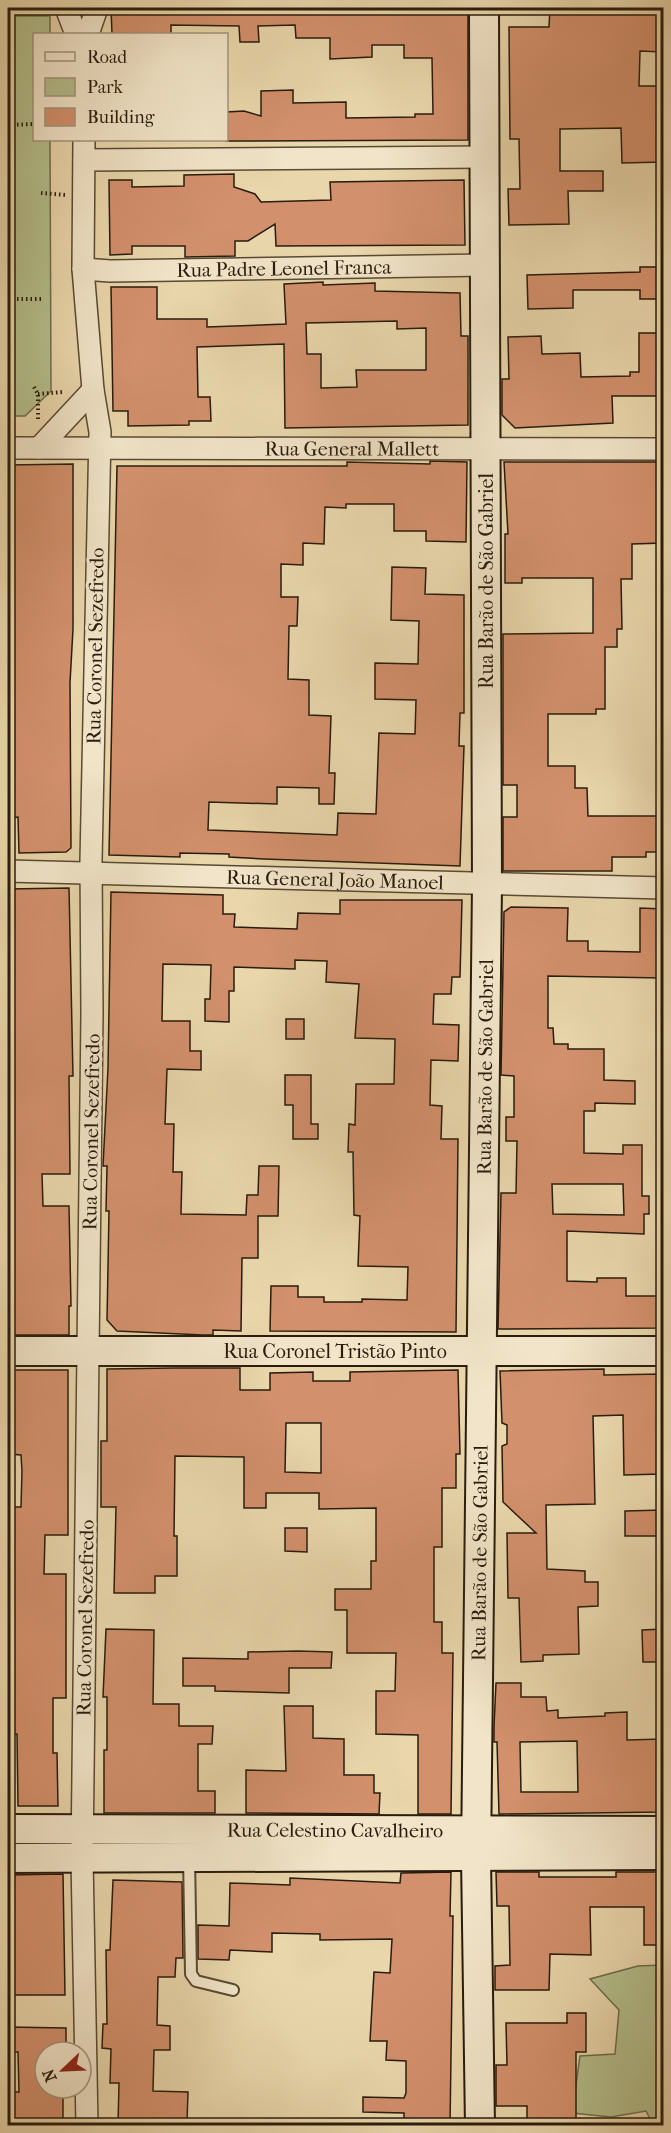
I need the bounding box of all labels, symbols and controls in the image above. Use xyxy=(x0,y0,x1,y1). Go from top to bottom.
legend xyxy=(33,33,228,141)
text: Road xyxy=(87,47,127,68)
text: Park xyxy=(87,77,124,98)
text: Building xyxy=(87,107,155,128)
street label: Rua Padre Leonel Franca xyxy=(176,255,392,282)
street label: Rua General Mallett xyxy=(265,437,439,461)
street label: Rua Barão de São Gabriel xyxy=(475,473,498,689)
street label: Rua Coronel Sezefredo xyxy=(82,547,109,745)
street label: Rua General João Manoel xyxy=(226,866,444,894)
street label: Rua Barão de São Gabriel xyxy=(473,958,498,1175)
street label: Rua Coronel Sezefredo xyxy=(78,1033,105,1231)
street label: Rua Coronel Tristão Pinto xyxy=(223,1340,447,1363)
street label: Rua Barão de São Gabriel xyxy=(467,1444,493,1661)
street label: Rua Coronel Sezefredo xyxy=(72,1519,99,1717)
street label: Rua Celestino Cavalheiro xyxy=(227,1819,443,1842)
north arrow xyxy=(33,2040,93,2100)
text: N xyxy=(38,2066,61,2085)

